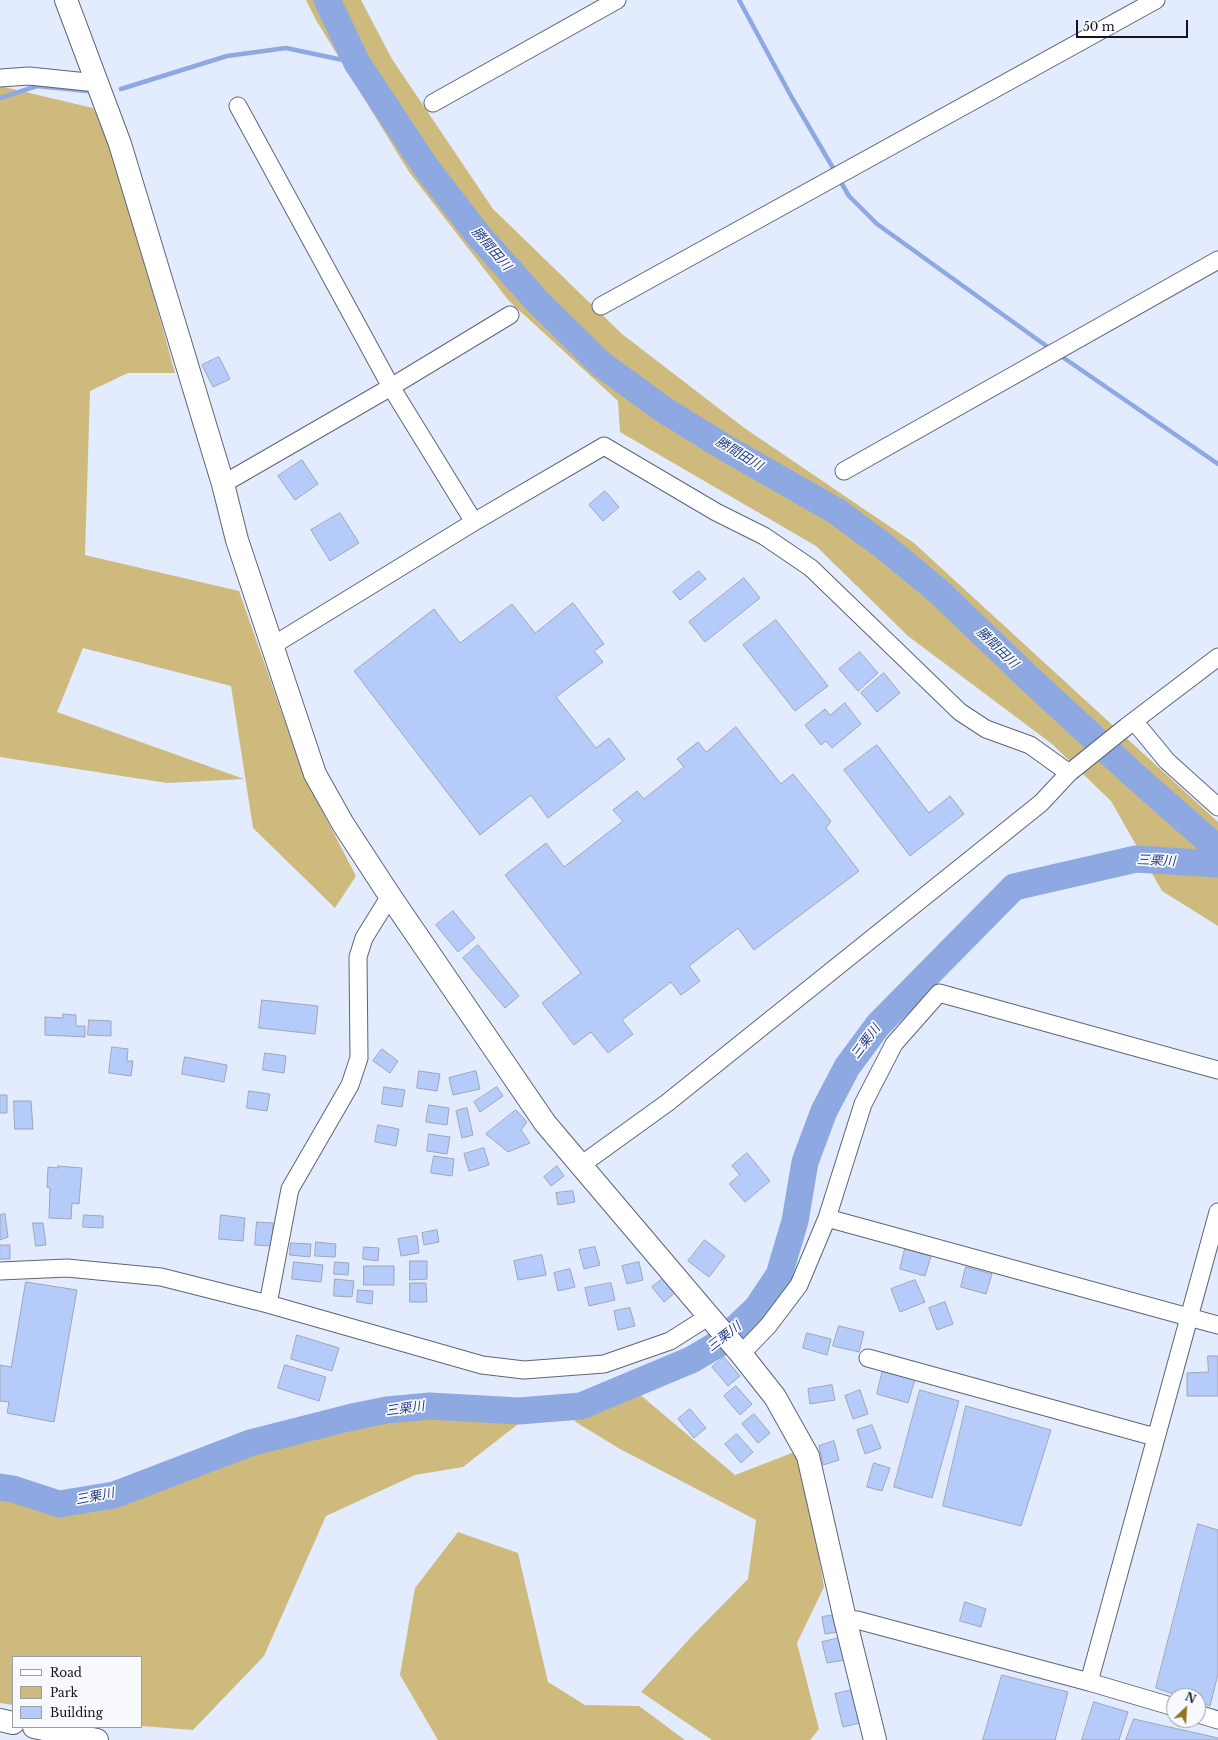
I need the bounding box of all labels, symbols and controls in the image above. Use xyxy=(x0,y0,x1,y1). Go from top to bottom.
scale bar xyxy=(1078,12,1190,38)
text: 50 m xyxy=(1083,19,1115,34)
water label: 勝間田川 xyxy=(468,224,514,274)
water label: 勝間田川 xyxy=(713,434,765,474)
water label: 勝間田川 xyxy=(973,624,1021,672)
water label: 三栗川 xyxy=(1136,853,1176,869)
water label: 三栗川 xyxy=(848,1022,884,1062)
water label: 三栗川 xyxy=(704,1319,744,1355)
water label: 三栗川 xyxy=(385,1399,425,1419)
water label: 三栗川 xyxy=(74,1486,116,1508)
legend xyxy=(12,1656,142,1728)
text: Road xyxy=(50,1665,82,1680)
text: Park xyxy=(50,1685,78,1700)
north arrow xyxy=(1166,1688,1206,1728)
text: N xyxy=(1183,1690,1198,1707)
text: Building xyxy=(50,1705,103,1720)

